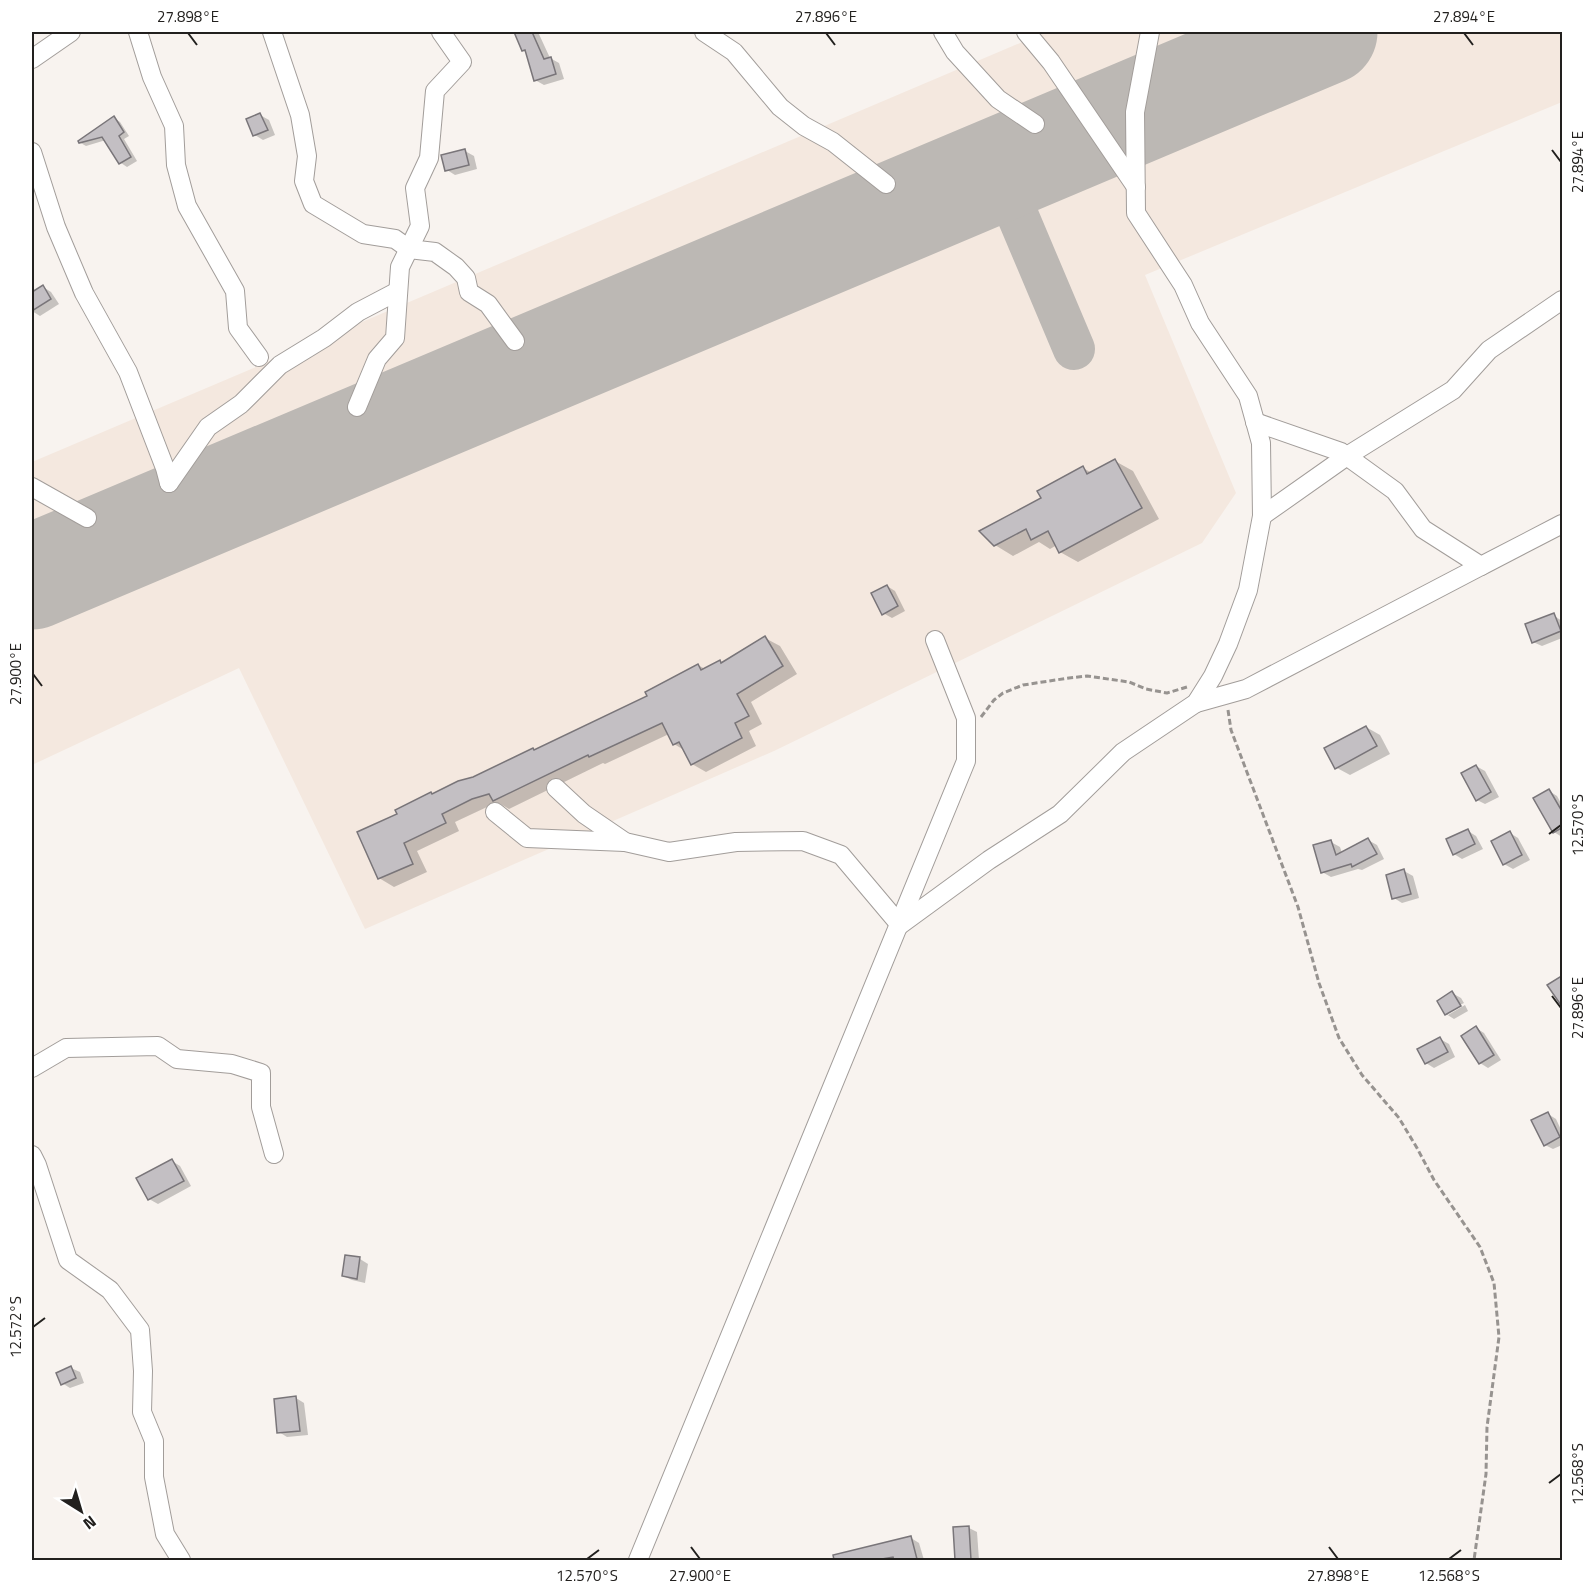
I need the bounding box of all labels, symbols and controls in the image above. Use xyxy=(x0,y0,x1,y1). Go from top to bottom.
text: 27.898°E xyxy=(157,5,219,28)
text: 27.896°E xyxy=(795,5,857,28)
text: 27.894°E xyxy=(1433,5,1495,28)
text: 27.894°E xyxy=(1566,131,1589,193)
text: 27.900°E xyxy=(4,643,27,705)
text: 12.570°S xyxy=(1566,794,1589,856)
text: 27.896°E xyxy=(1566,977,1589,1039)
text: 12.572°S xyxy=(4,1296,27,1358)
text: 12.568°S xyxy=(1566,1443,1589,1505)
north arrow xyxy=(51,1481,111,1541)
text: N xyxy=(78,1510,102,1536)
text: 12.570°S xyxy=(556,1564,618,1587)
text: 27.900°E xyxy=(669,1564,731,1587)
text: 27.898°E xyxy=(1307,1564,1369,1587)
text: 12.568°S xyxy=(1418,1564,1480,1587)

